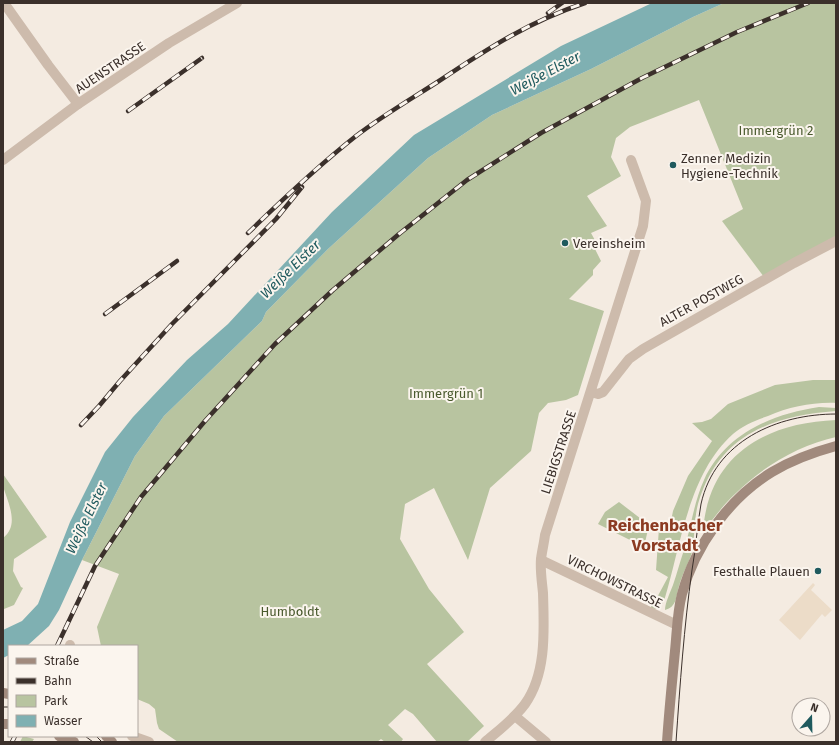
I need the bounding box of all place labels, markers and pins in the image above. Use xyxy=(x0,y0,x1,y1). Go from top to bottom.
place label: Zenner Medizin Hygiene-Technik xyxy=(681,151,778,181)
marker: Zenner Medizin Hygiene-Technik xyxy=(668,160,678,170)
place label: Vereinsheim xyxy=(573,236,646,251)
marker: Vereinsheim xyxy=(560,238,570,248)
place label: Festhalle Plauen xyxy=(713,564,810,579)
marker: Festhalle Plauen xyxy=(813,566,823,576)

